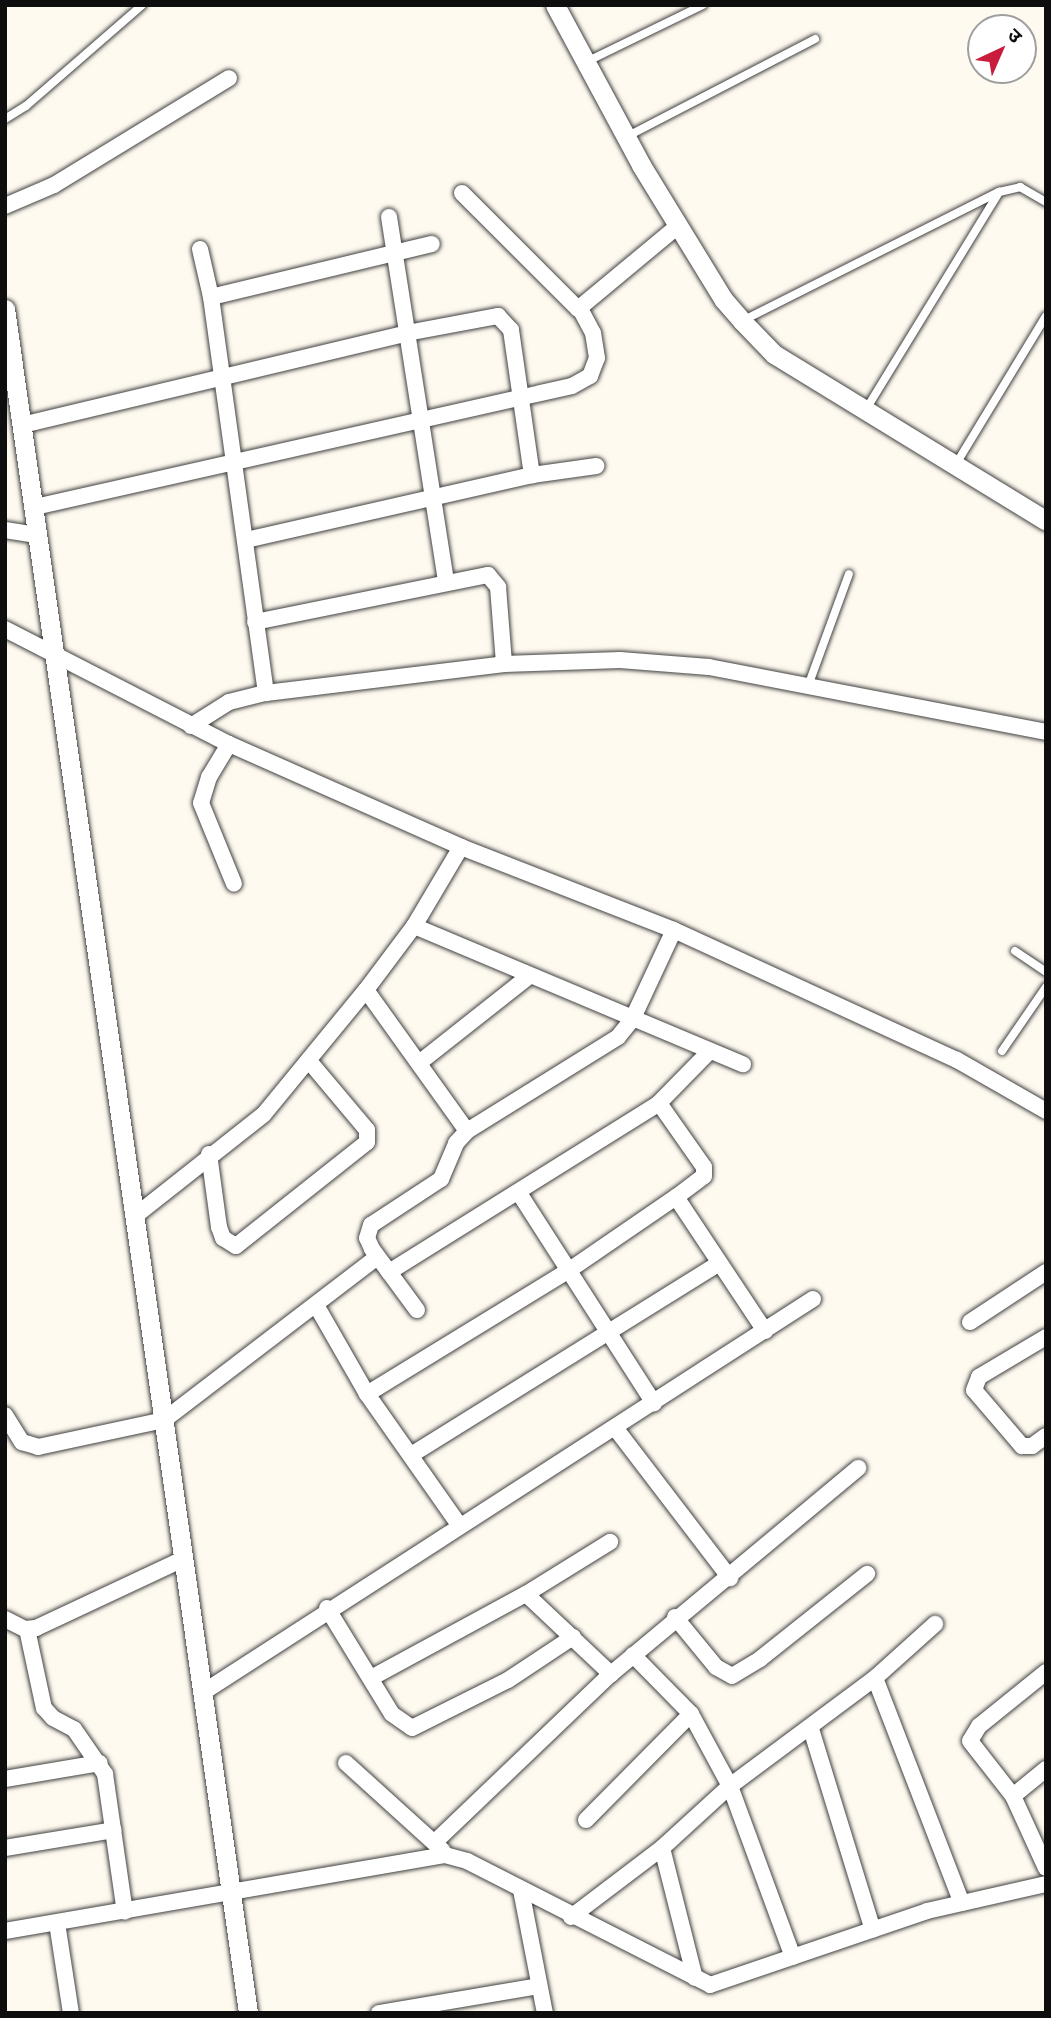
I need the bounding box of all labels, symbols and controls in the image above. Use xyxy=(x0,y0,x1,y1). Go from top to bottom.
north arrow xyxy=(967,14,1037,84)
text: उ xyxy=(1002,22,1028,49)

